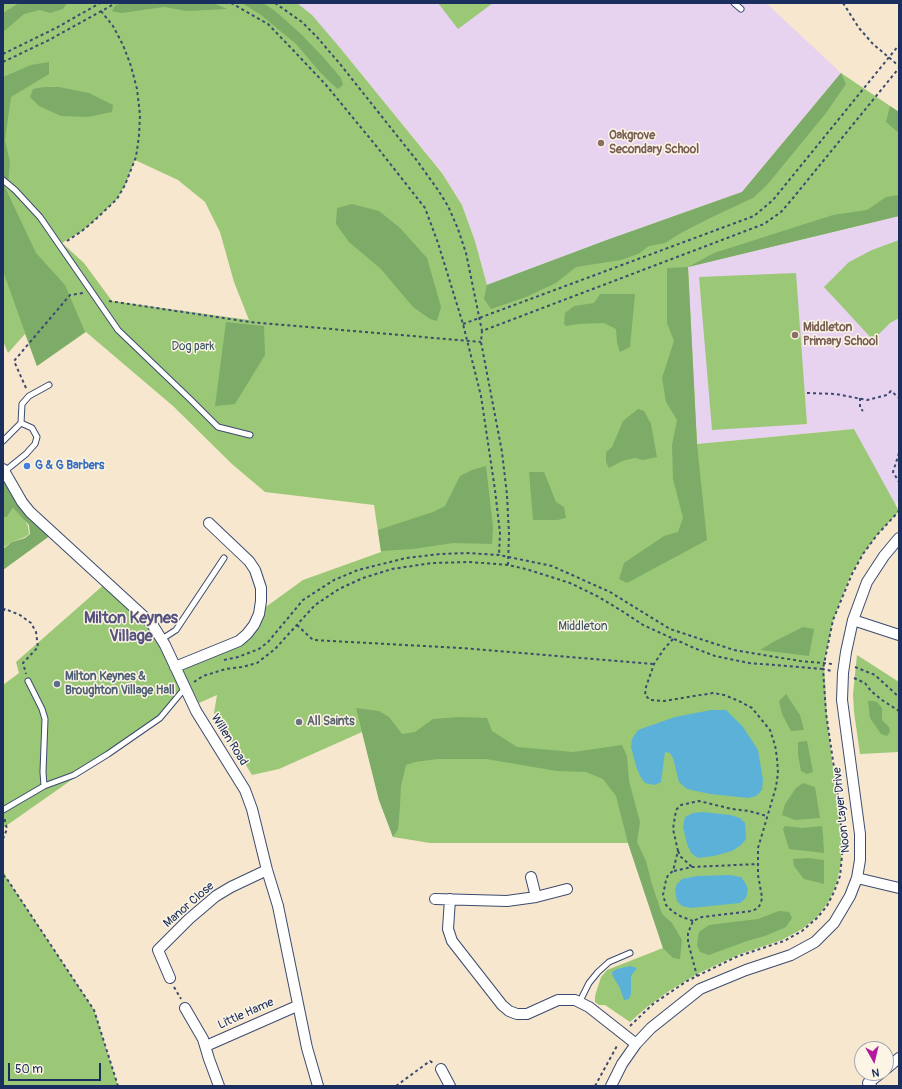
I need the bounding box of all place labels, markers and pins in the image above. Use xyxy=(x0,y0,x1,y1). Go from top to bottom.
place label: Oakgrove Secondary School xyxy=(609,129,699,157)
marker: Oakgrove Secondary School xyxy=(596,138,606,148)
place label: Middleton Primary School xyxy=(803,321,878,349)
marker: Middleton Primary School xyxy=(790,330,800,340)
place label: G & G Barbers xyxy=(35,459,104,473)
marker: G & G Barbers xyxy=(22,461,32,471)
place label: Milton Keynes & Broughton Village Hall xyxy=(65,670,175,698)
marker: Milton Keynes & Broughton Village Hall xyxy=(52,679,62,689)
place label: All Saints xyxy=(307,715,355,729)
marker: All Saints xyxy=(294,717,304,727)

